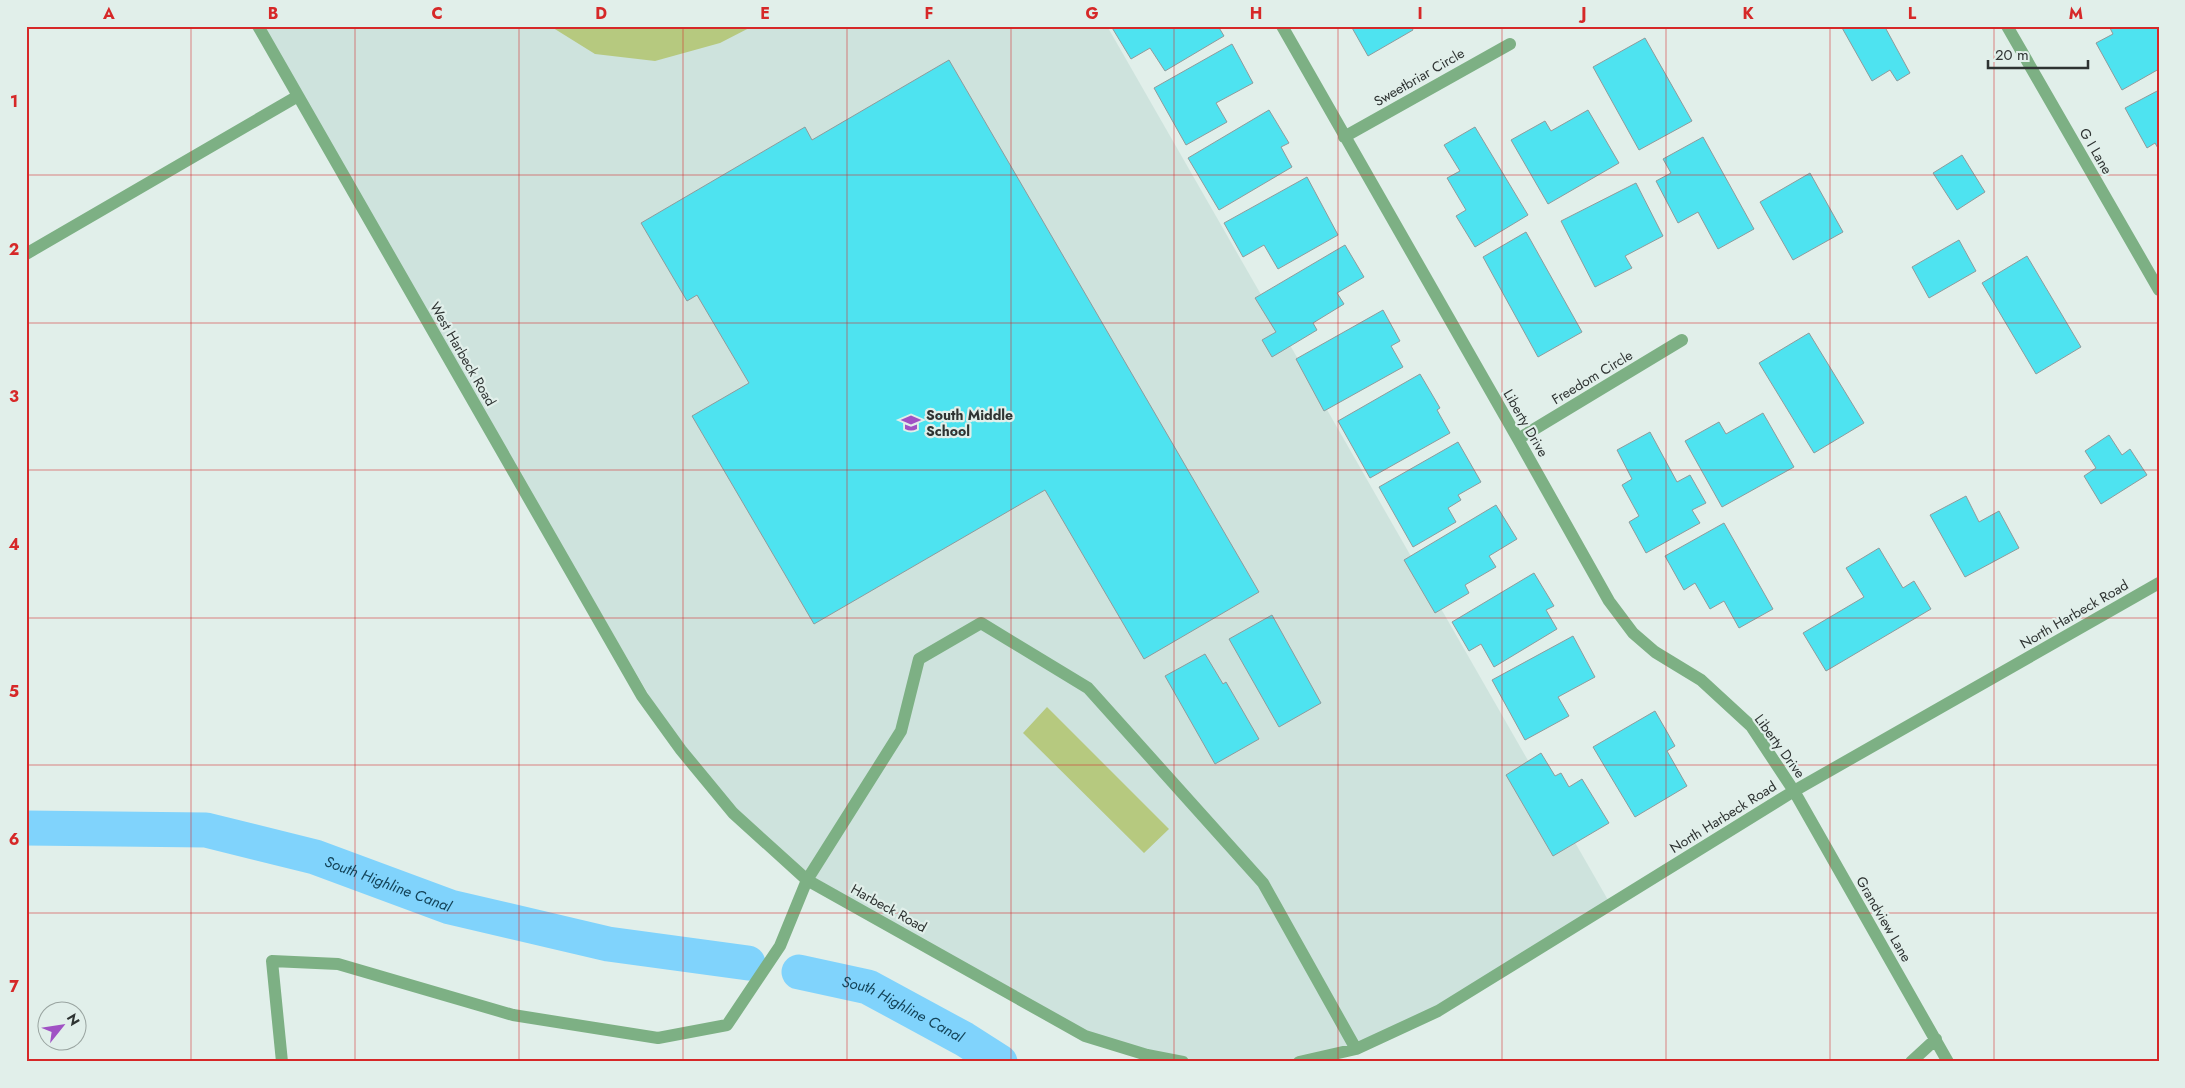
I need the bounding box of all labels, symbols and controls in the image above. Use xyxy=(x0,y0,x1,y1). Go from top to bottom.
text: A xyxy=(102,2,115,25)
text: B xyxy=(268,2,278,25)
text: C xyxy=(431,2,443,25)
text: D xyxy=(595,2,607,25)
text: E xyxy=(760,2,770,25)
text: F xyxy=(925,2,933,25)
text: G xyxy=(1085,2,1099,25)
text: H xyxy=(1250,2,1262,25)
text: I xyxy=(1417,2,1423,25)
text: J xyxy=(1578,2,1587,25)
text: K xyxy=(1742,2,1754,25)
text: L xyxy=(1908,2,1917,25)
text: M xyxy=(2069,2,2083,25)
scale bar xyxy=(1988,38,2088,70)
street label: Sweetbriar Circle xyxy=(1370,43,1468,111)
text: 20 m xyxy=(1995,44,2029,66)
text: 1 xyxy=(10,90,18,113)
street label: G I Lane xyxy=(2075,124,2117,178)
text: 2 xyxy=(9,238,19,261)
street label: West Harbeck Road xyxy=(425,298,501,410)
street label: Freedom Circle xyxy=(1548,345,1636,409)
text: 3 xyxy=(9,385,19,408)
street label: Liberty Drive xyxy=(1499,386,1553,460)
place label: South Middle School xyxy=(926,405,1013,441)
school or university icon: South Middle School xyxy=(900,412,922,434)
text: 4 xyxy=(8,533,20,556)
street label: North Harbeck Road xyxy=(2016,575,2132,653)
text: 5 xyxy=(9,680,19,703)
street label: Liberty Drive xyxy=(1750,710,1810,782)
street label: North Harbeck Road xyxy=(1666,776,1780,858)
text: 6 xyxy=(9,828,19,851)
water label: South Highline Canal xyxy=(321,850,455,918)
street label: Grandview Lane xyxy=(1851,872,1917,966)
street label: Harbeck Road xyxy=(847,879,931,937)
water label: South Highline Canal xyxy=(840,971,968,1048)
text: 7 xyxy=(9,975,19,998)
north arrow xyxy=(38,1000,88,1050)
text: N xyxy=(62,1010,85,1029)

